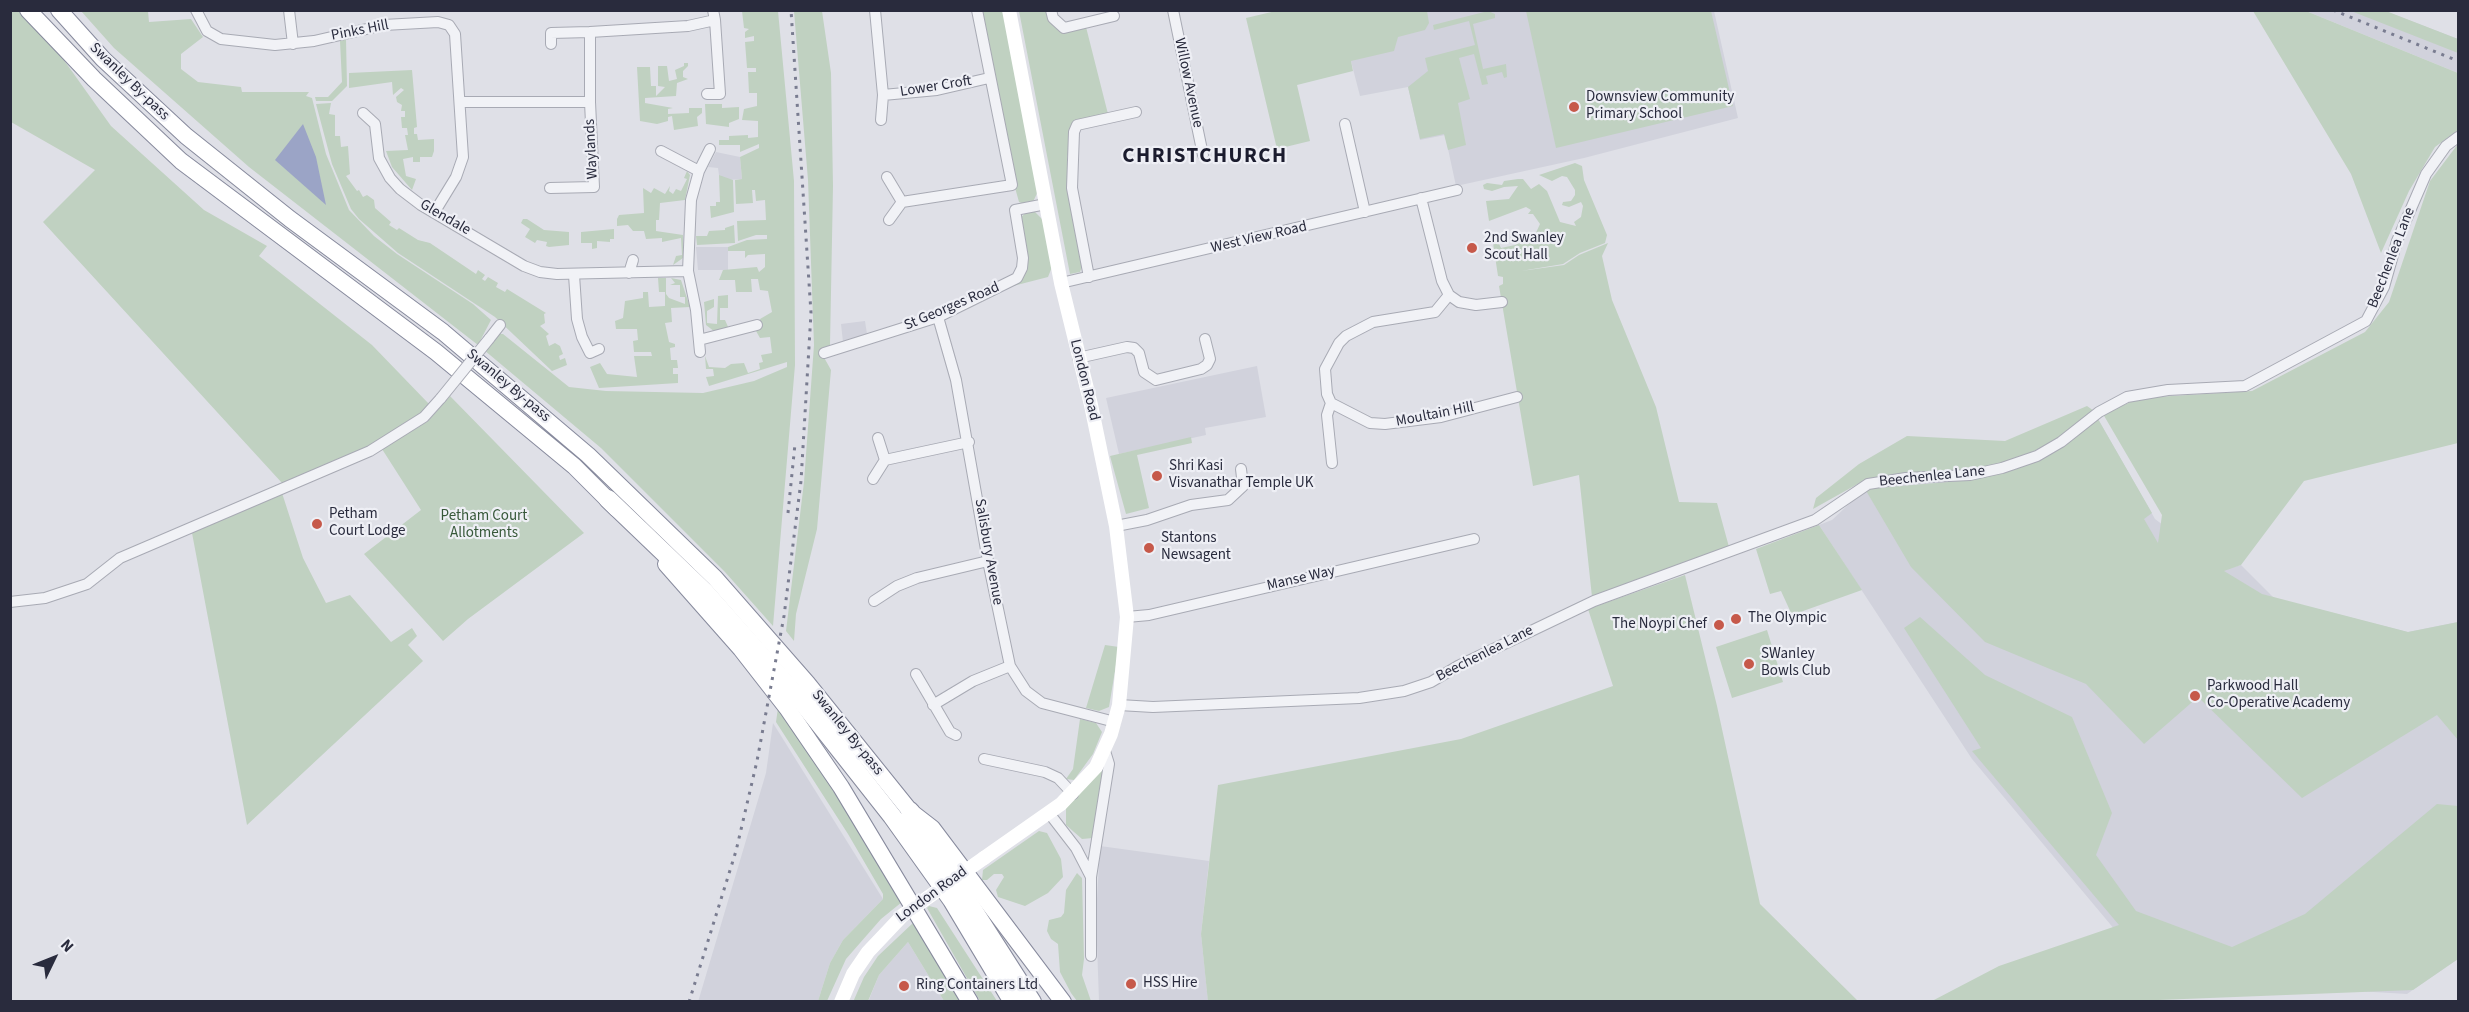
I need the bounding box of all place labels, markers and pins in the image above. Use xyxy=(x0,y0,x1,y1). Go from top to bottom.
place label: Downsview Community Primary School xyxy=(1586,89,1734,124)
marker: Downsview Community Primary School xyxy=(1567,100,1581,114)
place label: 2nd Swanley Scout Hall xyxy=(1484,230,1564,265)
marker: 2nd Swanley Scout Hall xyxy=(1465,241,1479,255)
place label: Shri Kasi Visvanathar Temple UK xyxy=(1169,458,1313,493)
marker: Shri Kasi Visvanathar Temple UK xyxy=(1150,469,1164,483)
place label: Petham Court Lodge xyxy=(329,506,405,541)
marker: Petham Court Lodge xyxy=(310,517,324,531)
place label: Stantons Newsagent xyxy=(1161,530,1231,565)
marker: Stantons Newsagent xyxy=(1142,541,1156,555)
place label: The Olympic xyxy=(1748,610,1827,628)
marker: The Olympic xyxy=(1729,612,1743,626)
place label: The Noypi Chef xyxy=(1612,616,1707,634)
marker: The Noypi Chef xyxy=(1712,618,1726,632)
place label: SWanley Bowls Club xyxy=(1761,646,1831,681)
marker: SWanley Bowls Club xyxy=(1742,657,1756,671)
place label: Parkwood Hall Co-Operative Academy xyxy=(2207,678,2350,713)
marker: Parkwood Hall Co-Operative Academy xyxy=(2188,689,2202,703)
place label: HSS Hire xyxy=(1143,975,1198,993)
place label: Ring Containers Ltd xyxy=(916,977,1038,995)
marker: HSS Hire xyxy=(1124,977,1138,991)
marker: Ring Containers Ltd xyxy=(897,979,911,993)

